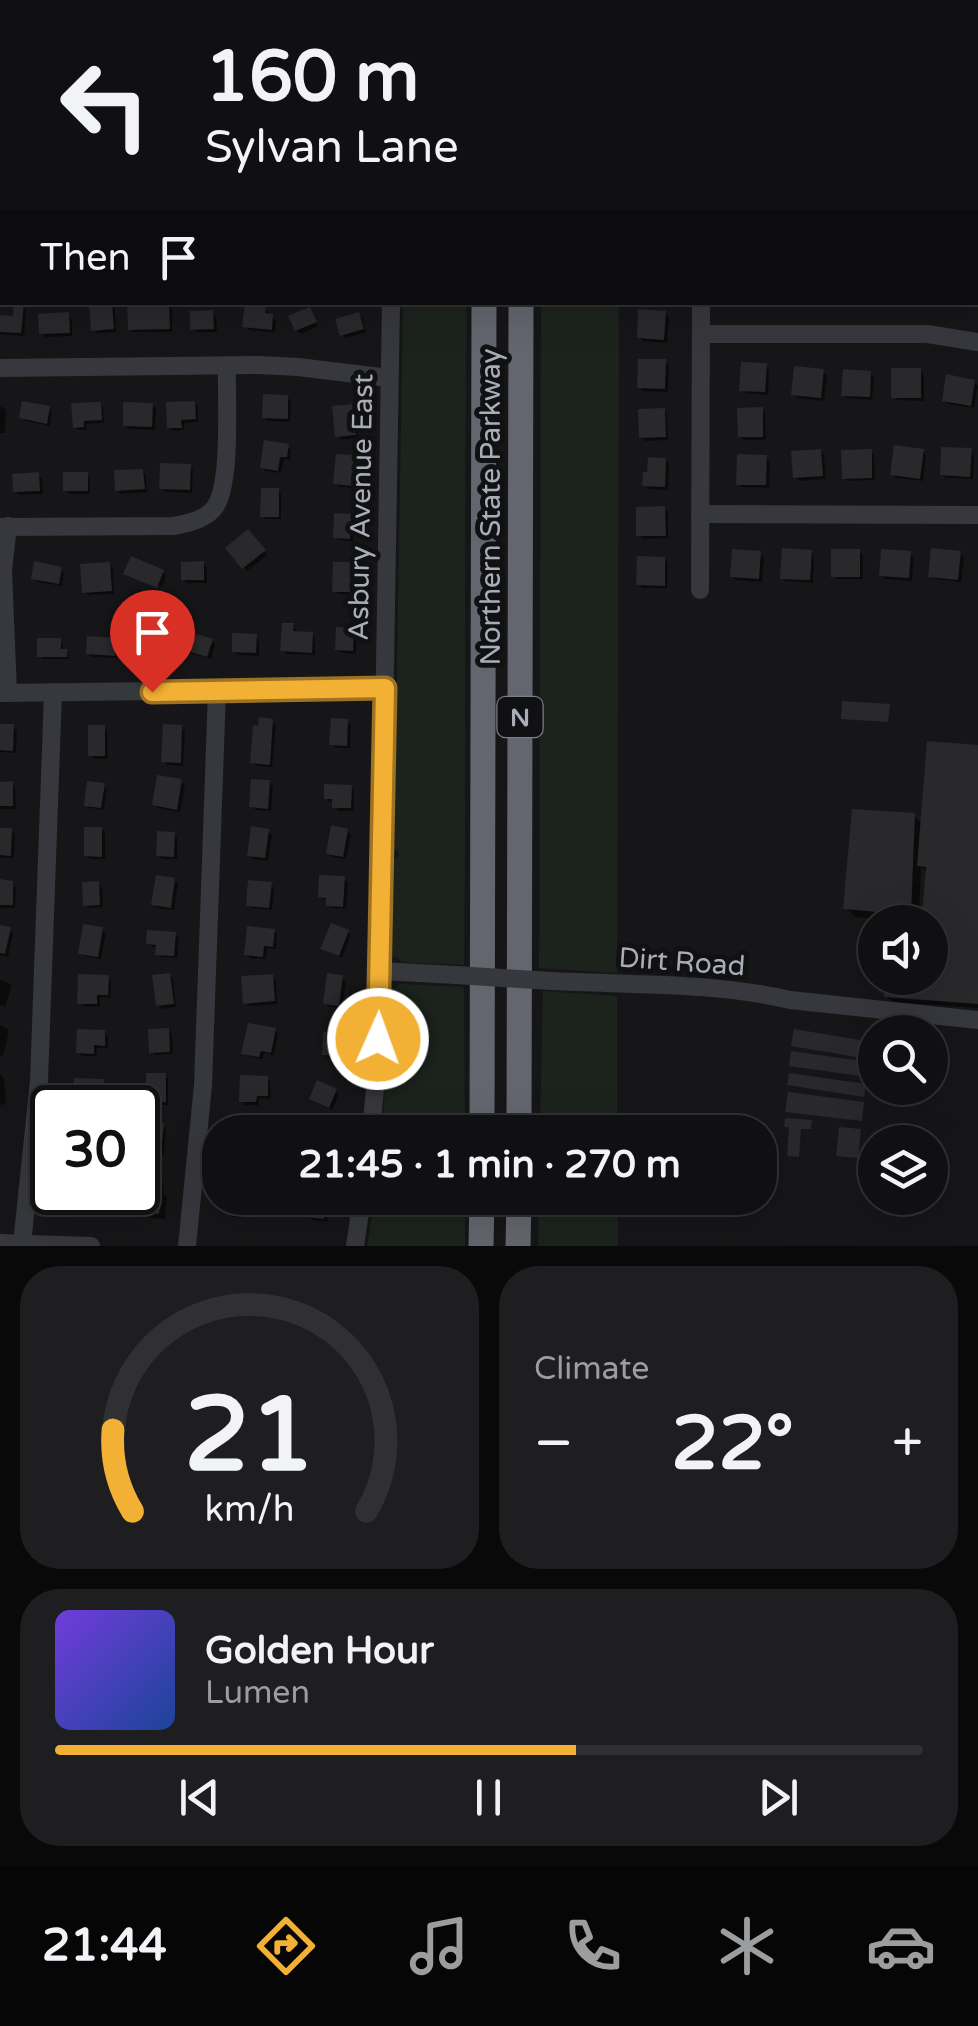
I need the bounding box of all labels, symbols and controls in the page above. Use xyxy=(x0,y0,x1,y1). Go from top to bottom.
text: 160 m xyxy=(205,36,419,120)
icon: left xyxy=(40,40,170,170)
text: Sylvan Lane xyxy=(205,121,459,175)
icon: arrive xyxy=(151,230,206,285)
text: Then xyxy=(40,235,131,281)
street label: Northern State Parkway xyxy=(474,348,508,666)
street label: Asbury Avenue East xyxy=(342,373,380,641)
pin xyxy=(110,590,195,693)
icon: arrive xyxy=(125,605,180,660)
road number: N xyxy=(498,697,542,737)
map controls xyxy=(858,905,948,1215)
button: sound xyxy=(858,905,948,995)
street label: Dirt Road xyxy=(618,941,746,983)
position arrow xyxy=(326,987,430,1091)
button: search xyxy=(858,1015,948,1105)
speed limit sign: 30 xyxy=(30,1085,160,1215)
button: layers xyxy=(858,1125,948,1215)
text: 21:45 · 1 min · 270 m xyxy=(298,1142,681,1188)
text: Climate xyxy=(534,1350,649,1388)
text: 21 xyxy=(184,1374,315,1499)
text: 22° xyxy=(671,1399,794,1489)
text: − xyxy=(534,1411,573,1477)
text: + xyxy=(892,1411,923,1477)
text: km/h xyxy=(205,1488,294,1531)
text: Golden Hour xyxy=(205,1628,434,1674)
text: Lumen xyxy=(205,1674,310,1712)
icon: previous xyxy=(172,1770,227,1825)
icon: pause xyxy=(461,1770,516,1825)
icon: next xyxy=(751,1770,806,1825)
icon: directions xyxy=(251,1911,321,1981)
icon: music xyxy=(404,1911,474,1981)
icon: phone xyxy=(558,1911,628,1981)
icon: climate xyxy=(712,1911,782,1981)
icon: car xyxy=(866,1911,936,1981)
text: 21:44 xyxy=(42,1919,167,1973)

